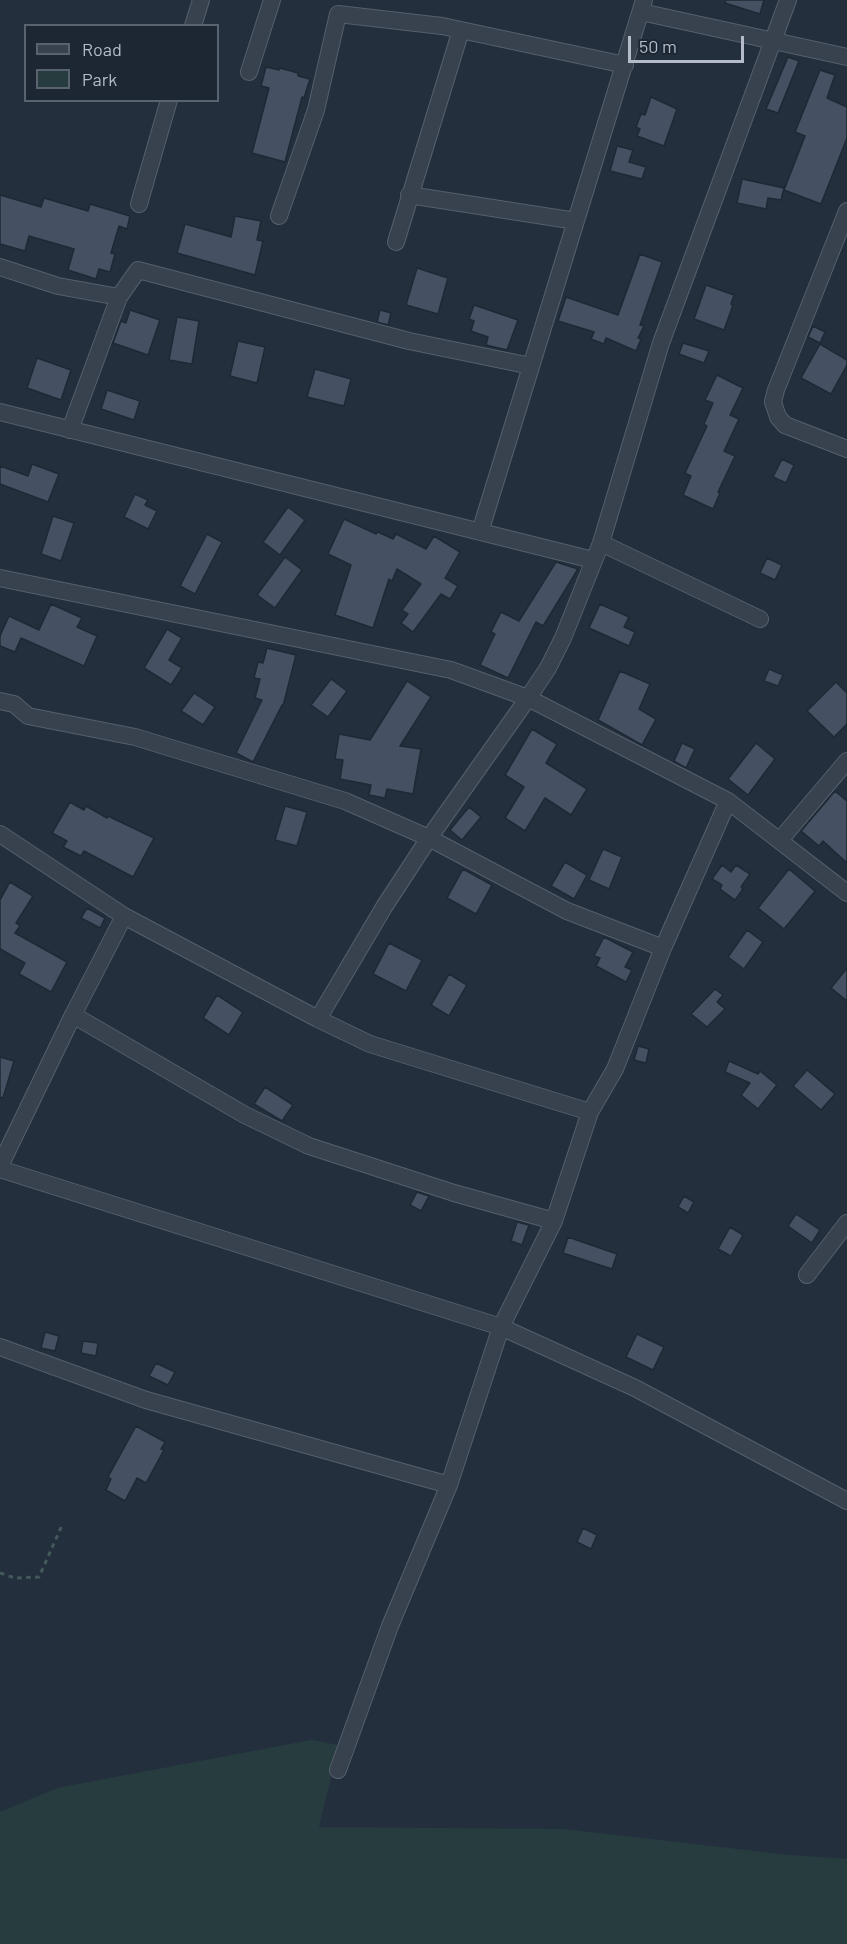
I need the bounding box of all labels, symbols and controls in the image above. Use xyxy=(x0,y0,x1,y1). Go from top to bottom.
legend xyxy=(24,24,219,102)
scale bar xyxy=(631,24,746,62)
text: 50 m xyxy=(639,35,677,57)
text: Road xyxy=(82,38,122,60)
text: Park xyxy=(82,68,117,90)

